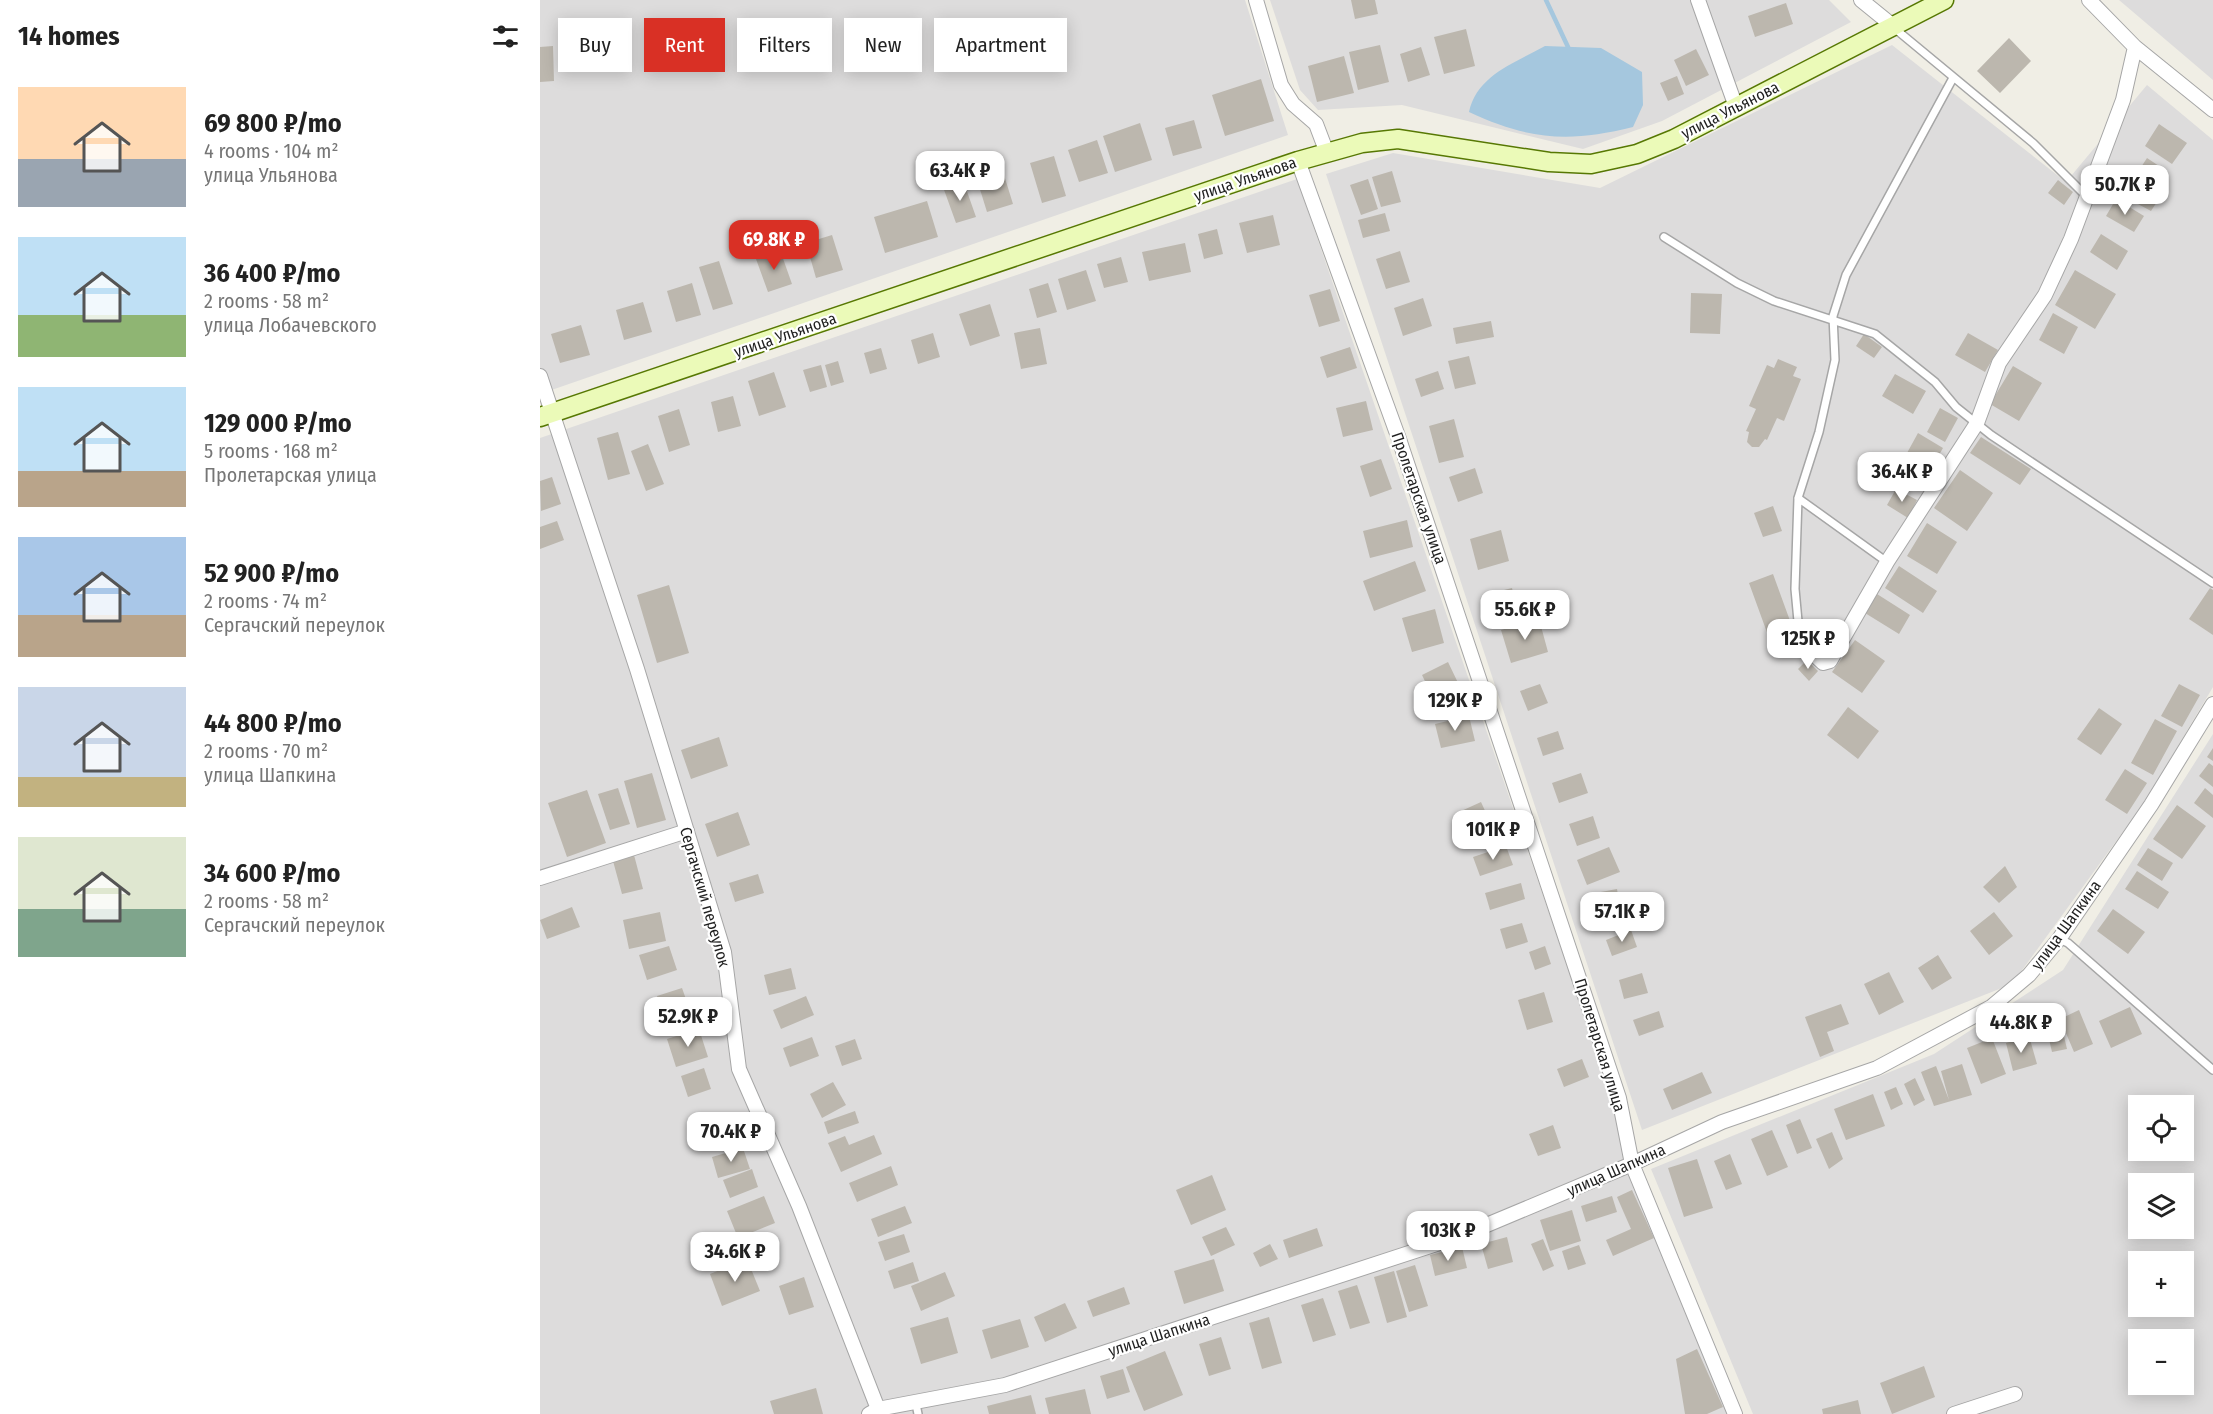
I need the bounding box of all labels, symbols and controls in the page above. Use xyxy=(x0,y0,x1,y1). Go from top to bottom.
chip: Buy xyxy=(558,18,632,72)
chip: Rent xyxy=(644,18,725,72)
chip: Filters xyxy=(737,18,832,72)
chip: New xyxy=(844,18,922,72)
chip: Apartment xyxy=(934,18,1067,72)
icon: filters xyxy=(489,20,522,53)
text: 14 homes xyxy=(18,21,120,52)
street label: улица Ульянова xyxy=(1678,77,1782,143)
text: 69 800 ₽/mo xyxy=(204,108,342,139)
icon: home xyxy=(66,111,138,183)
text: 4 rooms · 104 m² xyxy=(204,139,339,163)
pin: 63.4K ₽ xyxy=(905,151,1015,202)
street label: улица Ульянова xyxy=(1191,153,1299,205)
text: 63.4K ₽ xyxy=(930,158,990,182)
text: улица Ульянова xyxy=(204,163,338,187)
pin: 50.7K ₽ xyxy=(2070,165,2180,216)
text: 50.7K ₽ xyxy=(2095,172,2155,196)
pin: 69.8K ₽ xyxy=(719,220,829,271)
text: 69.8K ₽ xyxy=(743,227,805,251)
text: 36 400 ₽/mo xyxy=(204,258,340,289)
icon: home xyxy=(66,261,138,333)
text: 2 rooms · 58 m² xyxy=(204,289,329,313)
street label: улица Ульянова xyxy=(731,309,839,361)
text: улица Лобачевского xyxy=(204,313,377,337)
text: 129 000 ₽/mo xyxy=(204,408,352,439)
icon: home xyxy=(66,411,138,483)
street label: Пролетарская улица xyxy=(1388,430,1451,567)
text: 5 rooms · 168 m² xyxy=(204,439,338,463)
pin: 36.4K ₽ xyxy=(1847,452,1957,503)
text: 36.4K ₽ xyxy=(1872,459,1932,483)
text: Пролетарская улица xyxy=(204,463,377,487)
text: 52 900 ₽/mo xyxy=(204,558,339,589)
icon: home xyxy=(66,561,138,633)
text: 2 rooms · 74 m² xyxy=(204,589,327,613)
pin: 55.6K ₽ xyxy=(1470,590,1580,641)
text: 55.6K ₽ xyxy=(1495,597,1555,621)
text: Сергачский переулок xyxy=(204,613,385,637)
pin: 125K ₽ xyxy=(1759,619,1857,670)
text: 125K ₽ xyxy=(1781,626,1835,650)
pin: 129K ₽ xyxy=(1406,681,1504,732)
text: 129K ₽ xyxy=(1428,688,1482,712)
text: 44 800 ₽/mo xyxy=(204,708,342,739)
icon: home xyxy=(66,711,138,783)
text: 2 rooms · 70 m² xyxy=(204,739,328,763)
text: улица Шапкина xyxy=(204,763,336,787)
pin: 101K ₽ xyxy=(1444,810,1542,861)
text: 101K ₽ xyxy=(1466,817,1520,841)
street label: Сергачский переулок xyxy=(676,825,734,970)
text: 34 600 ₽/mo xyxy=(204,858,340,889)
icon: home xyxy=(66,861,138,933)
street label: улица Шапкина xyxy=(2027,876,2105,973)
text: 2 rooms · 58 m² xyxy=(204,889,329,913)
pin: 57.1K ₽ xyxy=(1567,892,1677,943)
text: 57.1K ₽ xyxy=(1594,899,1650,923)
text: Сергачский переулок xyxy=(204,913,385,937)
street label: Пролетарская улица xyxy=(1571,976,1629,1114)
pin: 52.9K ₽ xyxy=(633,997,743,1048)
pin: 44.8K ₽ xyxy=(1966,1003,2076,1054)
text: 52.9K ₽ xyxy=(658,1004,718,1028)
text: 44.8K ₽ xyxy=(1990,1010,2052,1034)
map controls xyxy=(2128,1095,2194,1395)
button: locate xyxy=(2128,1095,2194,1161)
pin: 70.4K ₽ xyxy=(676,1112,786,1163)
text: 70.4K ₽ xyxy=(701,1119,761,1143)
street label: улица Шапкина xyxy=(1564,1140,1668,1200)
button: layers xyxy=(2128,1173,2194,1239)
pin: 103K ₽ xyxy=(1399,1211,1497,1262)
text: 103K ₽ xyxy=(1420,1218,1476,1242)
pin: 34.6K ₽ xyxy=(680,1232,790,1283)
text: 34.6K ₽ xyxy=(704,1239,766,1263)
button: + xyxy=(2128,1251,2194,1317)
street label: улица Шапкина xyxy=(1106,1310,1212,1360)
button: − xyxy=(2128,1329,2194,1395)

